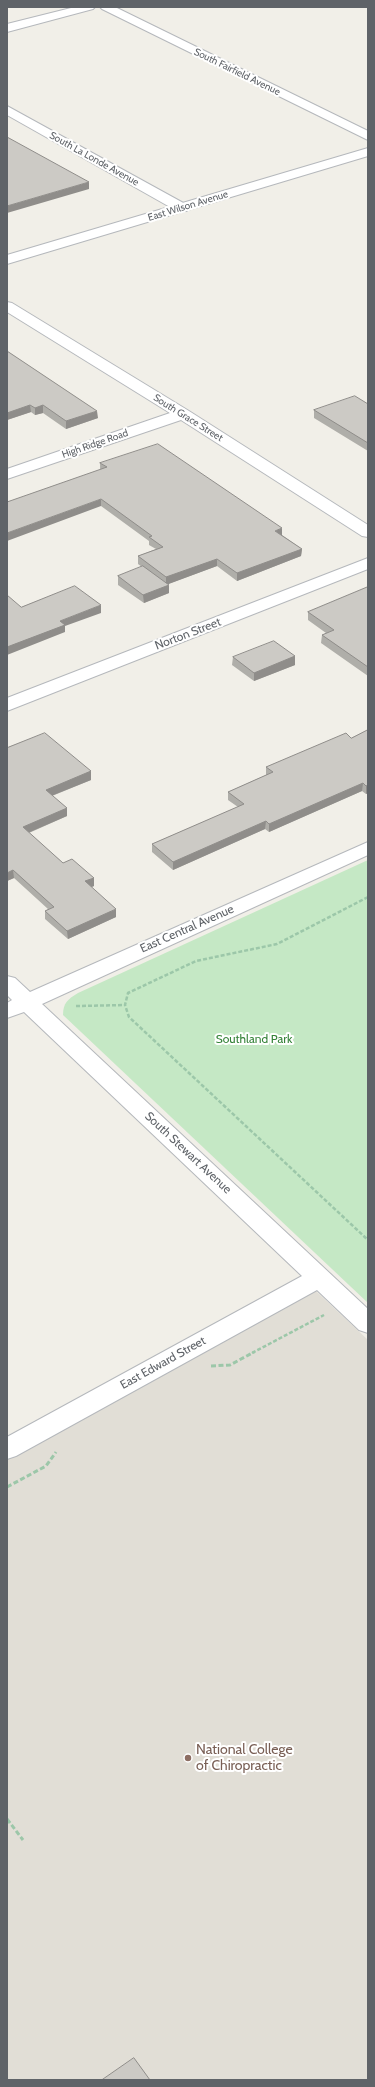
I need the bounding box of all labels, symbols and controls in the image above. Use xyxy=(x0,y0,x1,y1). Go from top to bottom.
street label: South Fairfield Avenue xyxy=(192,46,282,98)
street label: South La Londe Avenue xyxy=(47,129,141,189)
street label: East Wilson Avenue xyxy=(146,188,230,224)
street label: South Grace Street xyxy=(151,392,225,444)
street label: High Ridge Road xyxy=(60,427,130,461)
street label: Norton Street xyxy=(153,615,223,653)
street label: East Central Avenue xyxy=(138,902,236,956)
park label: Southland Park xyxy=(216,1032,292,1046)
street label: South Stewart Avenue xyxy=(142,1109,234,1197)
street label: East Edward Street xyxy=(118,1334,208,1392)
place label: National College of Chiropractic xyxy=(196,1742,293,1774)
marker: National College of Chiropractic xyxy=(183,1753,193,1763)

